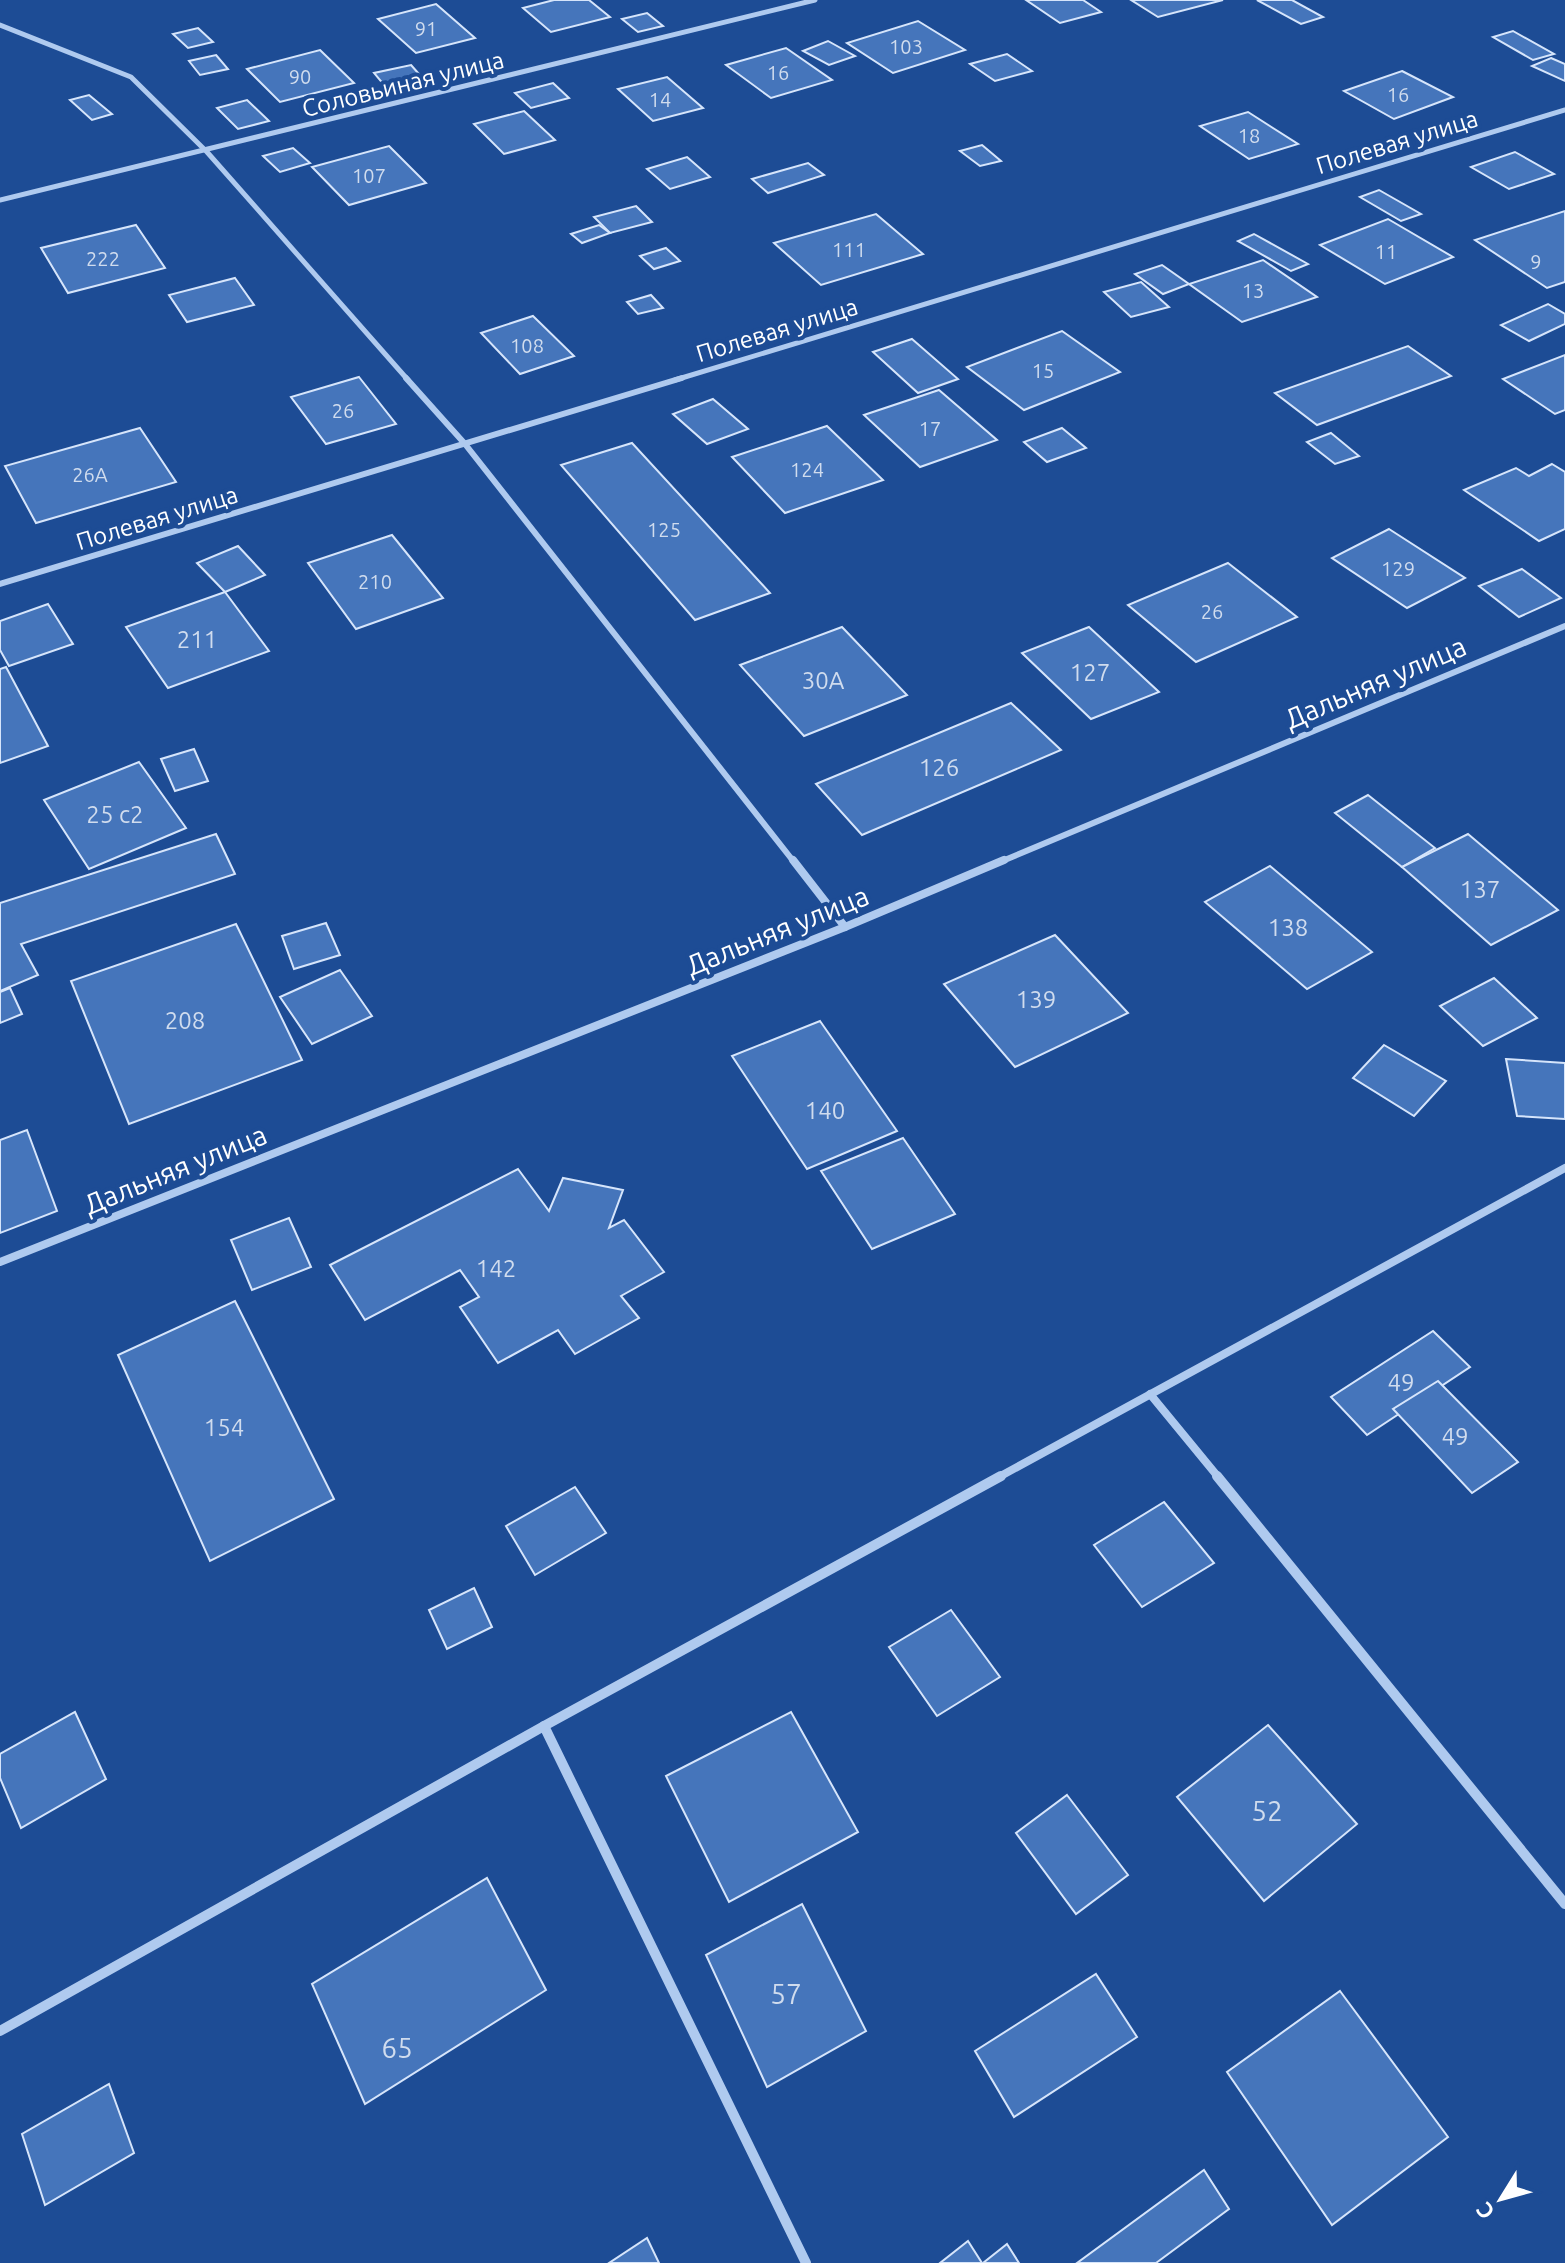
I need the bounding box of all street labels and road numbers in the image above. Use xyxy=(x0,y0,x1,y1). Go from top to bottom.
street label: Соловьиная улица xyxy=(299,46,507,122)
street label: Полевая улица xyxy=(1313,105,1481,179)
street label: Полевая улица xyxy=(693,293,861,367)
street label: Полевая улица xyxy=(73,481,241,555)
street label: Дальняя улица xyxy=(1280,630,1470,734)
street label: Дальняя улица xyxy=(681,879,873,981)
street label: Дальняя улица xyxy=(79,1118,271,1220)

